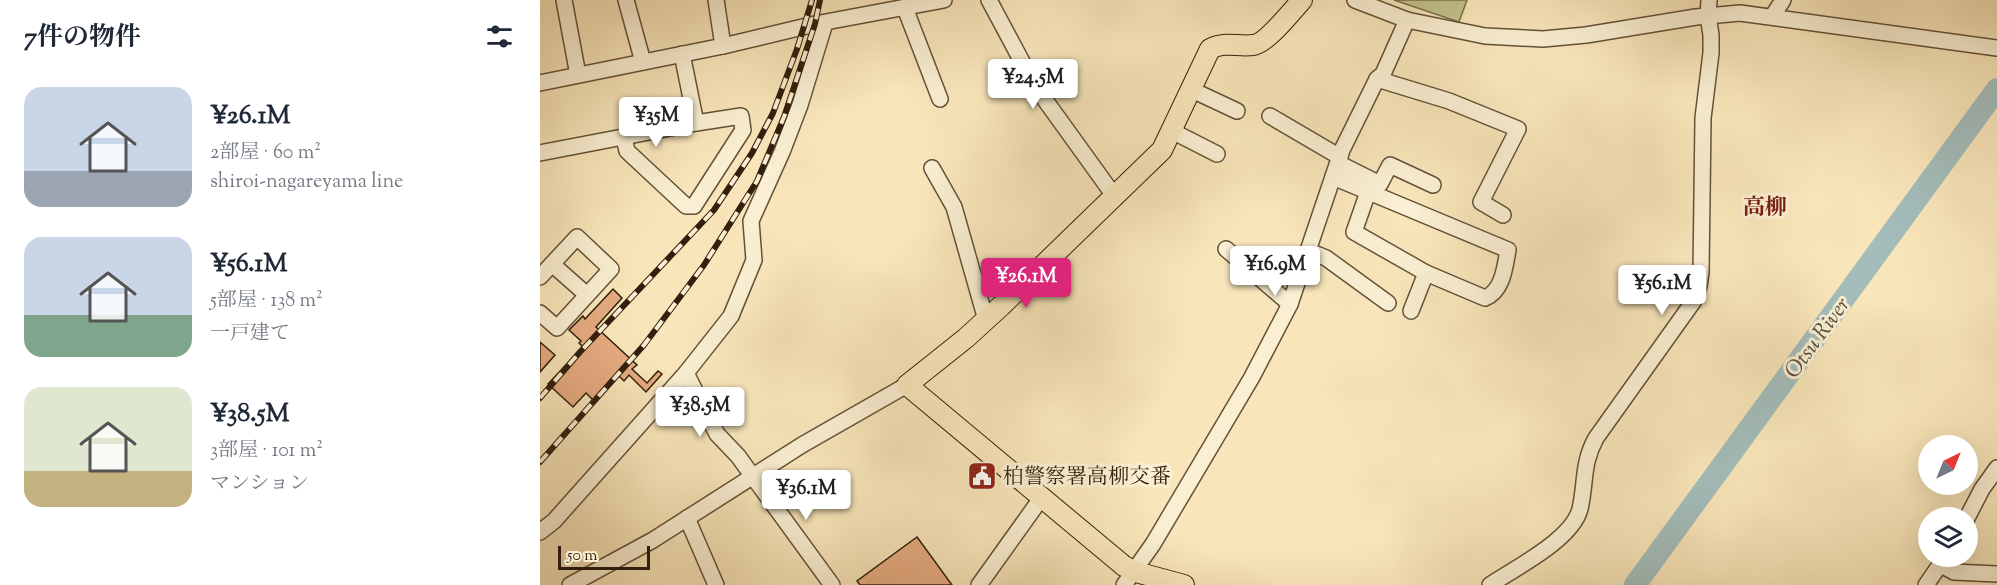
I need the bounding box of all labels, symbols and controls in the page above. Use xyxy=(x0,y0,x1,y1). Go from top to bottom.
text: 7件の物件 xyxy=(24,20,141,57)
icon: filters xyxy=(483,20,516,53)
pin: ¥24.5M xyxy=(984,59,1082,110)
text: ¥24.5M xyxy=(1002,64,1064,93)
pin: ¥35M xyxy=(620,97,692,148)
text: ¥26.1M xyxy=(210,98,290,135)
text: ¥35M xyxy=(633,102,679,131)
icon: home xyxy=(72,111,144,183)
text: 2部屋 · 60 m² xyxy=(210,139,321,168)
text: shiroi-nagareyama line xyxy=(210,168,403,197)
district label: 高柳 xyxy=(1743,193,1787,225)
text: ¥56.1M xyxy=(210,246,287,283)
pin: ¥16.9M xyxy=(1226,246,1324,297)
text: ¥16.9M xyxy=(1244,251,1306,280)
pin: ¥26.1M xyxy=(977,258,1075,309)
icon: home xyxy=(72,261,144,333)
text: ¥26.1M xyxy=(995,263,1057,292)
pin: ¥56.1M xyxy=(1613,265,1711,316)
text: ¥56.1M xyxy=(1632,270,1692,299)
text: 5部屋 · 138 m² xyxy=(210,287,323,316)
water label: Otsu River xyxy=(1778,291,1859,386)
text: 一戸建て xyxy=(210,320,290,349)
pin: ¥38.5M xyxy=(651,387,749,438)
text: ¥38.5M xyxy=(669,392,731,421)
text: ¥38.5M xyxy=(210,396,289,433)
icon: home xyxy=(72,411,144,483)
north arrow xyxy=(1918,435,1978,495)
map controls xyxy=(1918,435,1978,567)
text: 3部屋 · 101 m² xyxy=(210,437,323,466)
public building icon: 柏警察署高柳交番 xyxy=(966,460,998,492)
place label: 柏警察署高柳交番 xyxy=(1003,463,1171,493)
text: マンション xyxy=(210,470,309,499)
pin: ¥36.1M xyxy=(757,470,855,521)
text: ¥36.1M xyxy=(776,475,836,504)
button: layers xyxy=(1918,507,1978,567)
scale bar xyxy=(558,543,650,570)
text: 50 m xyxy=(567,545,598,568)

